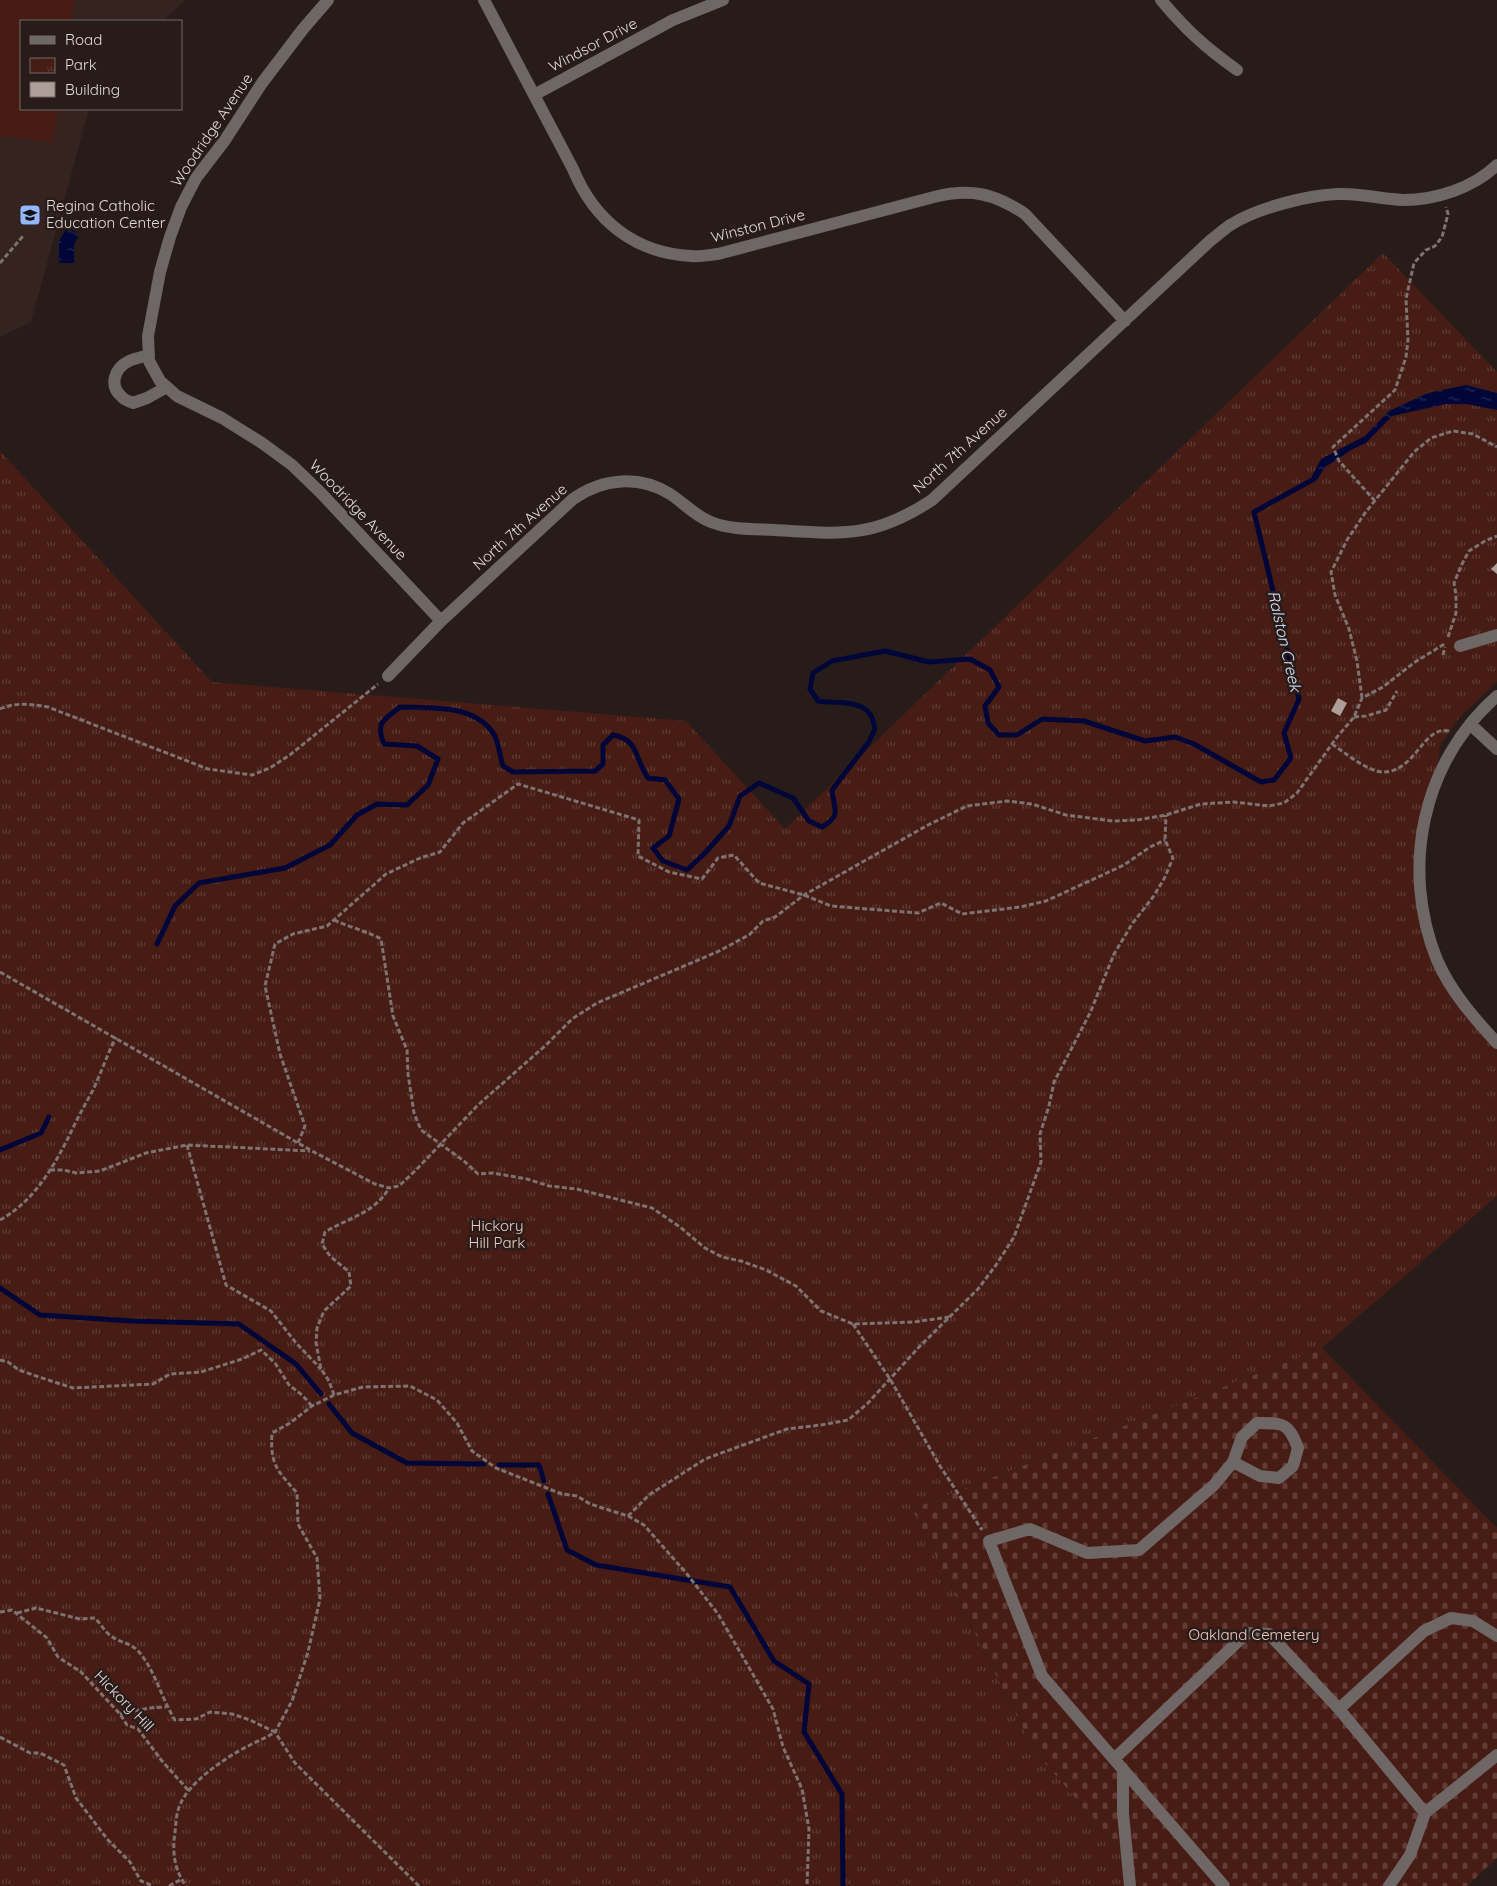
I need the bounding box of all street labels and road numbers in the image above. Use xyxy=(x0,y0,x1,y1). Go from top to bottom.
street label: Windsor Drive xyxy=(545,13,640,76)
street label: Woodridge Avenue xyxy=(167,69,257,190)
street label: Winston Drive xyxy=(709,205,807,246)
street label: North 7th Avenue xyxy=(909,402,1011,497)
street label: Woodridge Avenue xyxy=(306,455,411,564)
street label: North 7th Avenue xyxy=(469,479,571,574)
street label: Hickory Hill xyxy=(90,1666,158,1735)

